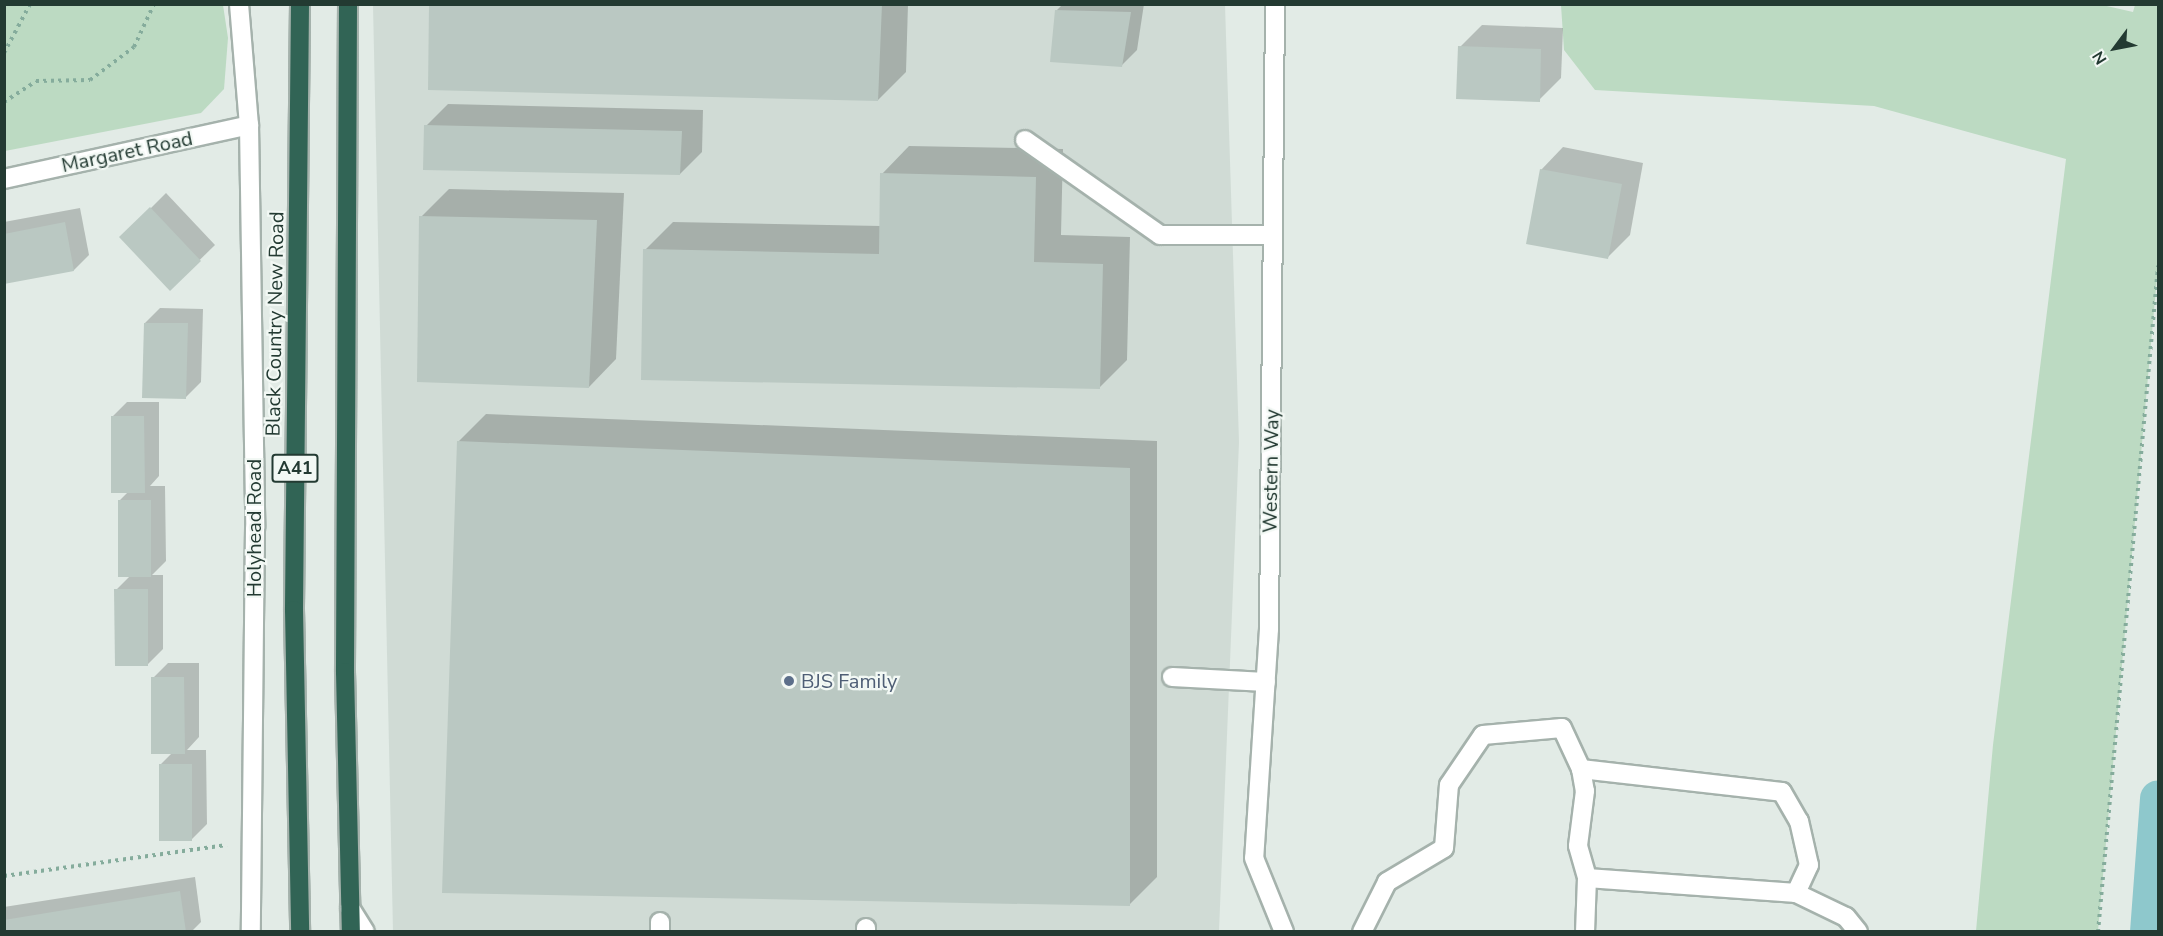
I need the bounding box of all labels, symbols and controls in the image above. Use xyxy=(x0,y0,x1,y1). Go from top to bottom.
north arrow xyxy=(2085,18,2145,78)
text: N xyxy=(2087,47,2112,68)
street label: Margaret Road xyxy=(59,126,195,178)
street label: Black Country New Road xyxy=(261,211,289,437)
street label: Western Way xyxy=(1258,409,1284,533)
road number: A41 xyxy=(271,453,319,483)
street label: Holyhead Road xyxy=(242,459,266,597)
place label: BJS Family xyxy=(801,669,897,693)
marker: BJS Family xyxy=(782,674,796,688)

